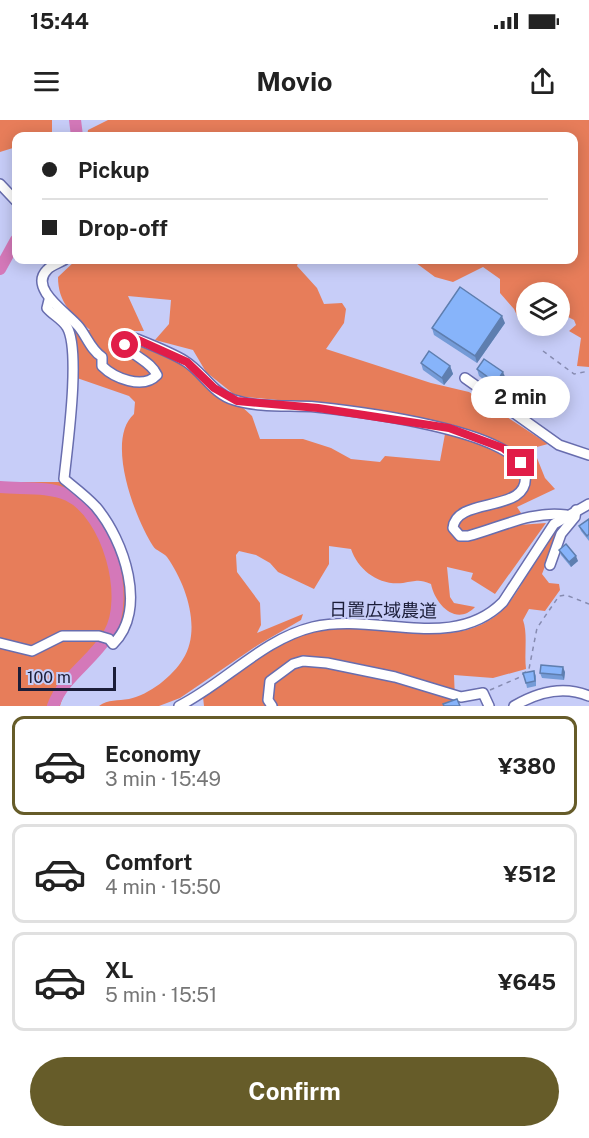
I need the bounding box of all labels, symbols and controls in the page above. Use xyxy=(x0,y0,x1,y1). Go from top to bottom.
text: 15:44 xyxy=(30,8,89,34)
icon: menu xyxy=(30,65,63,98)
text: Movio xyxy=(256,65,333,97)
icon: share xyxy=(526,65,559,98)
text: Pickup xyxy=(78,157,149,183)
text: Drop-off xyxy=(78,215,168,241)
map controls xyxy=(516,282,570,336)
button: layers xyxy=(516,282,570,336)
route start xyxy=(111,331,138,358)
callout: 2 min xyxy=(472,376,570,418)
text: 2 min xyxy=(494,385,547,409)
route end xyxy=(507,449,534,476)
street label: 日置広域農道 xyxy=(329,599,437,621)
scale bar xyxy=(18,664,116,692)
text: 100 m xyxy=(27,668,71,687)
icon: car xyxy=(33,739,87,793)
text: Economy xyxy=(105,741,201,767)
text: ¥380 xyxy=(498,753,556,779)
text: 3 min · 15:49 xyxy=(105,767,221,791)
icon: car xyxy=(33,847,87,901)
text: Comfort xyxy=(105,849,192,875)
text: ¥512 xyxy=(503,861,556,887)
text: 4 min · 15:50 xyxy=(105,875,221,899)
icon: car xyxy=(33,955,87,1009)
text: XL xyxy=(105,957,133,983)
text: ¥645 xyxy=(498,969,556,995)
text: 5 min · 15:51 xyxy=(105,983,217,1007)
button: Confirm xyxy=(30,1057,559,1126)

